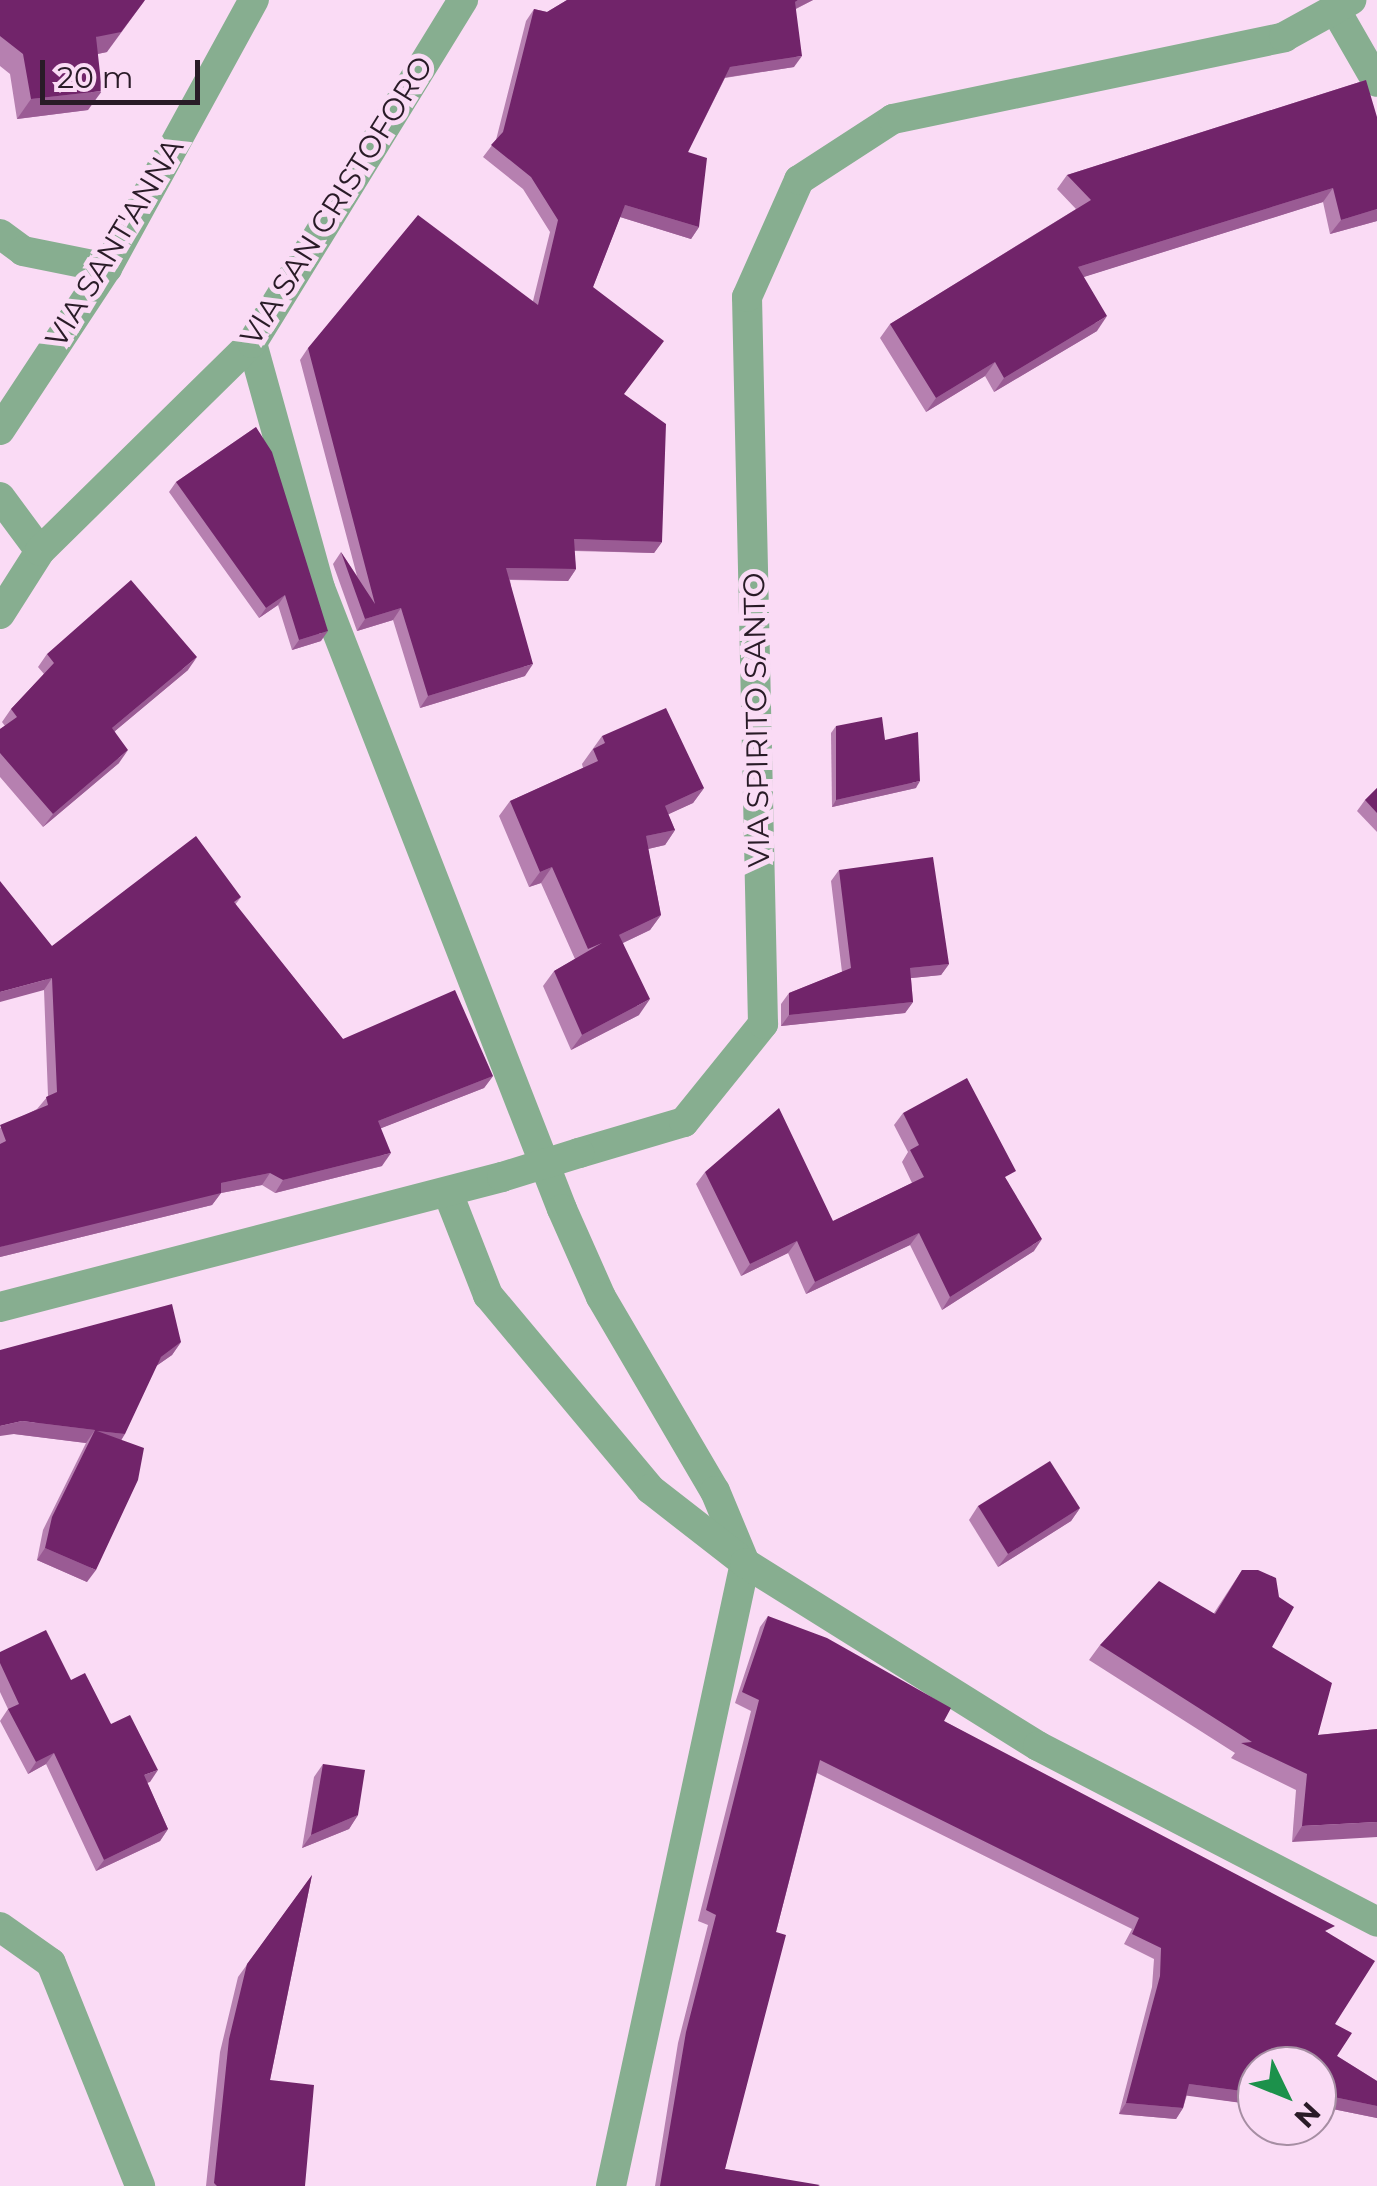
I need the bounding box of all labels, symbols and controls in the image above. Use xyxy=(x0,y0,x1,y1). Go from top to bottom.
scale bar xyxy=(45,40,205,102)
street label: VIA SAN CRISTOFORO xyxy=(233,50,441,352)
text: 20 m xyxy=(57,59,134,96)
street label: VIA SANT'ANNA xyxy=(38,132,192,354)
street label: VIA SPIRITO SANTO xyxy=(736,572,778,868)
north arrow xyxy=(1237,2046,1337,2146)
text: N xyxy=(1287,2095,1328,2135)

